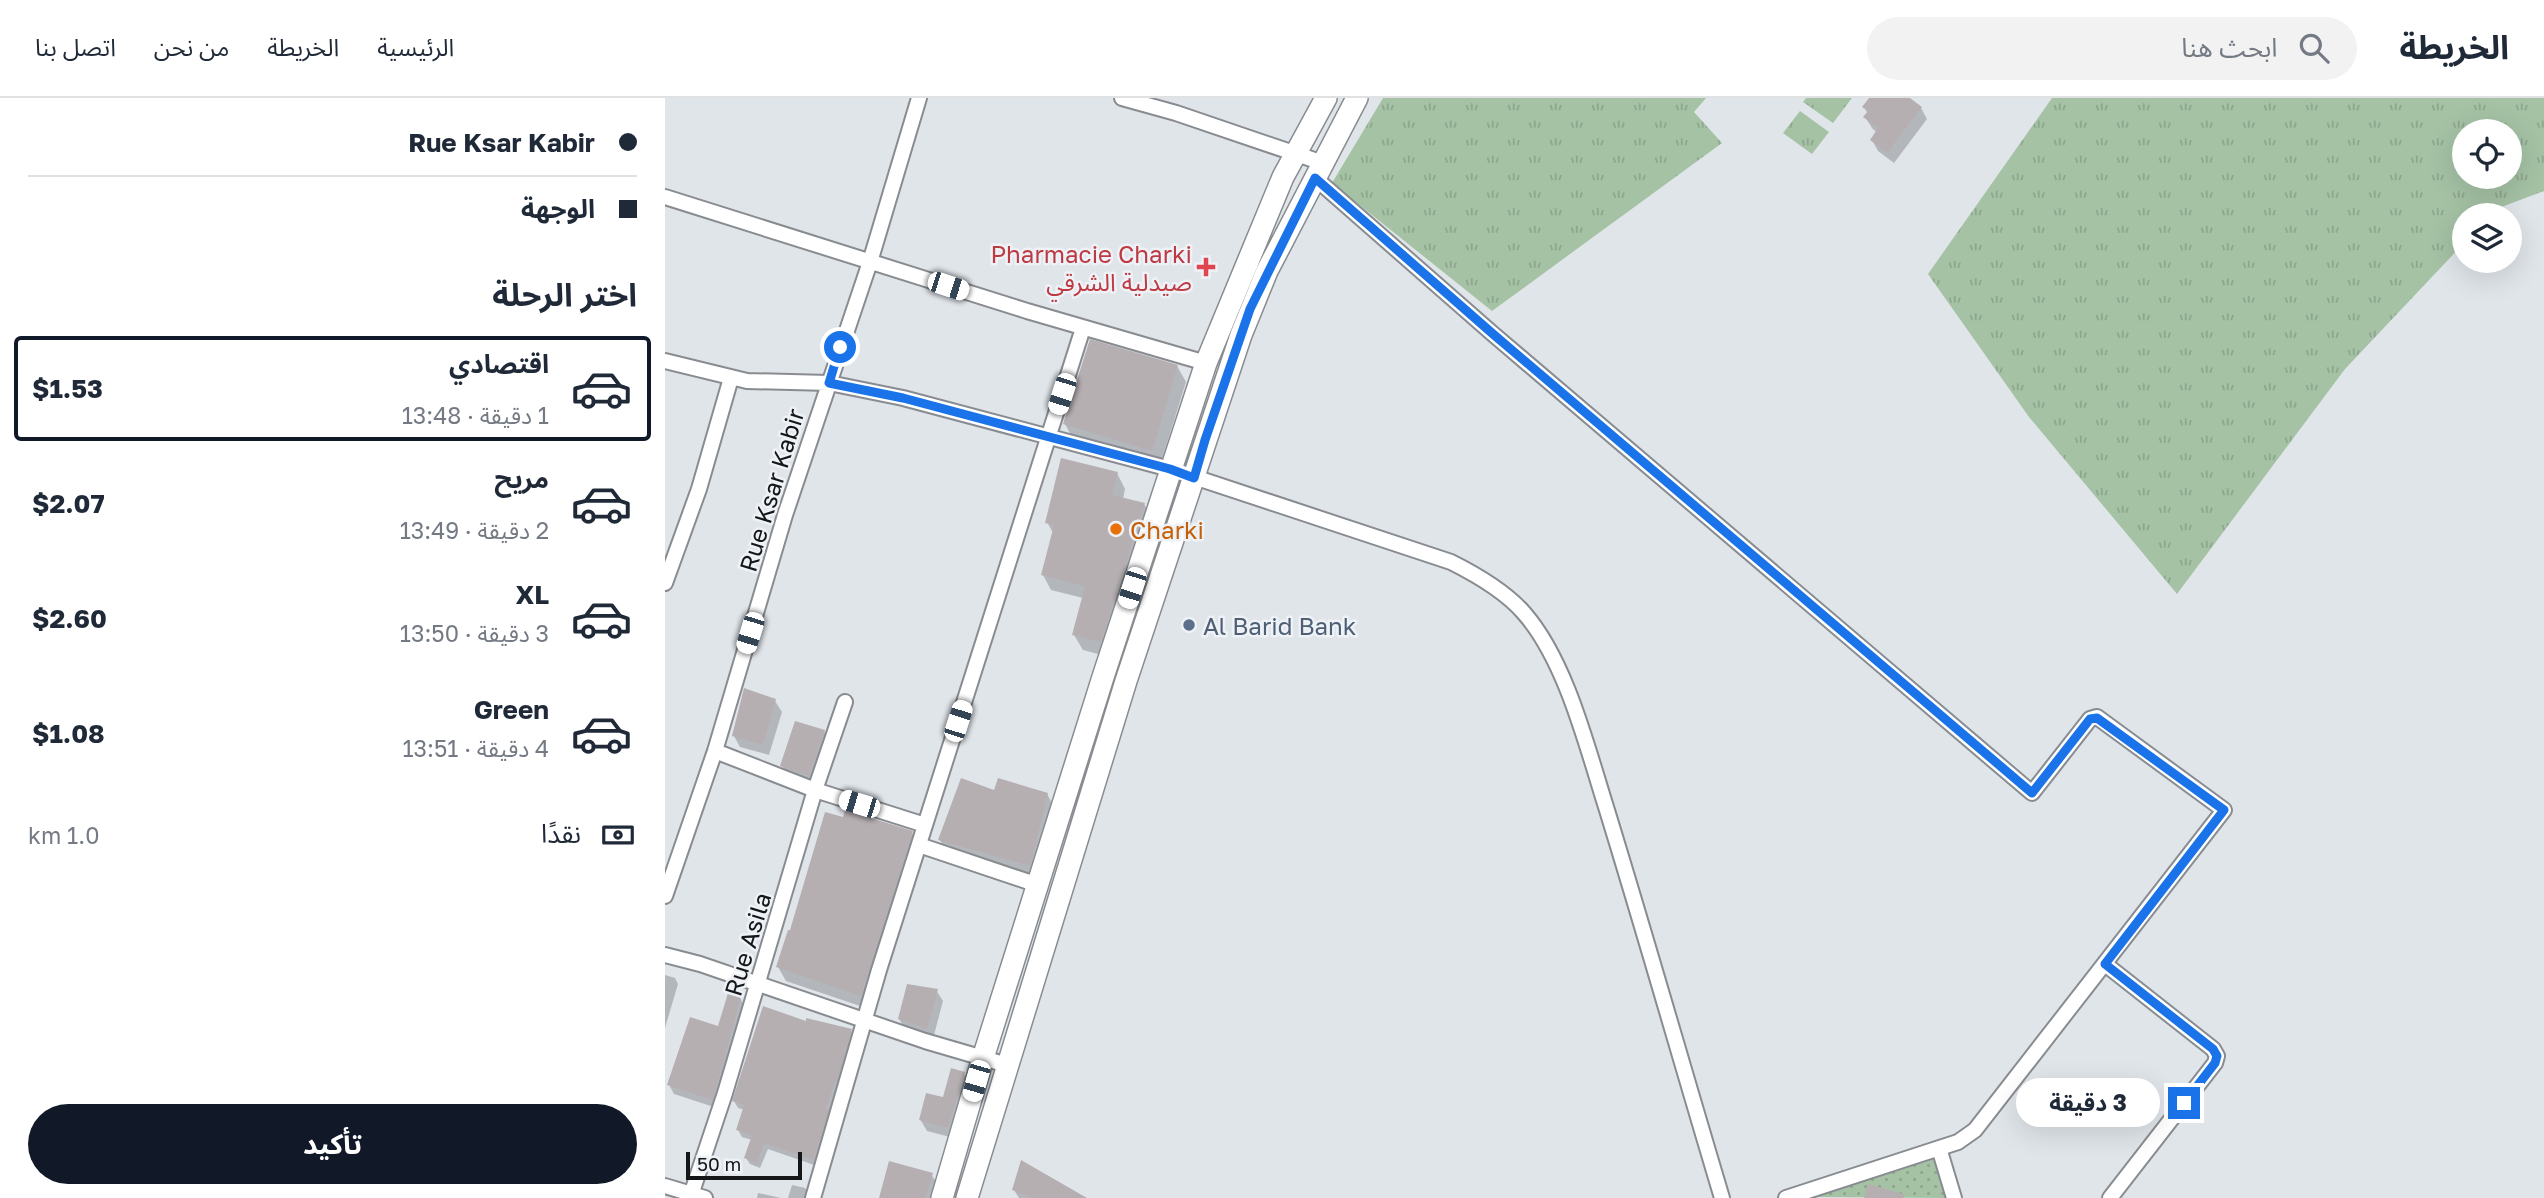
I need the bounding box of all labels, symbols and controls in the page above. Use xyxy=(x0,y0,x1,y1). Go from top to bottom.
search box xyxy=(1867,17,2357,80)
text: الخريطة xyxy=(2399,27,2509,66)
icon: search xyxy=(2295,29,2333,67)
text: اتصل بنا xyxy=(35,32,116,61)
text: من نحن xyxy=(154,32,229,61)
text: الخريطة xyxy=(267,32,339,61)
text: الرئيسية xyxy=(377,32,454,61)
text: ابحث هنا xyxy=(2181,32,2277,63)
map controls xyxy=(2452,119,2522,273)
button: locate xyxy=(2452,119,2522,189)
text: Rue Ksar Kabir xyxy=(408,127,595,158)
text: الوجهة xyxy=(521,193,595,224)
button: layers xyxy=(2452,203,2522,273)
place label: Pharmacie Charki صيدلية الشرقي xyxy=(990,239,1192,301)
marker: Pharmacie Charki صيدلية الشرقي xyxy=(1198,259,1214,275)
car xyxy=(925,270,972,302)
text: اختر الرحلة xyxy=(492,275,637,313)
route start xyxy=(824,331,856,363)
text: اقتصادي xyxy=(449,348,549,379)
icon: car xyxy=(570,357,633,420)
car xyxy=(1046,371,1079,417)
text: $1.53 xyxy=(32,373,103,404)
text: 1 دقيقة · 13:48 xyxy=(402,401,549,429)
street label: Rue Ksar Kabir xyxy=(732,405,810,575)
text: مريح xyxy=(494,463,549,494)
icon: car xyxy=(570,472,633,535)
text: $2.07 xyxy=(32,488,105,519)
place label: Charki xyxy=(1130,515,1204,544)
text: 2 دقيقة · 13:49 xyxy=(400,516,549,544)
marker: Charki xyxy=(1108,521,1124,537)
car xyxy=(1116,565,1149,611)
text: XL xyxy=(515,579,549,610)
icon: car xyxy=(570,587,633,650)
text: $2.60 xyxy=(32,603,107,634)
car xyxy=(734,610,767,656)
place label: Al Barid Bank xyxy=(1203,611,1356,640)
marker: Al Barid Bank xyxy=(1181,617,1197,633)
text: 3 دقيقة · 13:50 xyxy=(400,619,549,647)
text: Green xyxy=(474,694,549,725)
car xyxy=(942,698,975,744)
icon: car xyxy=(570,702,633,765)
text: $1.08 xyxy=(32,718,105,749)
text: 4 دقيقة · 13:51 xyxy=(402,734,549,762)
car xyxy=(836,788,883,820)
icon: cash xyxy=(599,816,637,854)
text: نقدًا xyxy=(541,818,581,849)
text: 1.0 km xyxy=(28,821,99,849)
street label: Rue Asila xyxy=(718,889,776,999)
car xyxy=(961,1058,992,1104)
callout: 3 دقيقة xyxy=(2016,1079,2159,1128)
route end xyxy=(2168,1087,2200,1119)
text: 3 دقيقة xyxy=(2049,1088,2127,1116)
button: تأكيد xyxy=(28,1104,637,1184)
scale bar xyxy=(686,1149,801,1181)
text: 50 m xyxy=(697,1152,741,1175)

